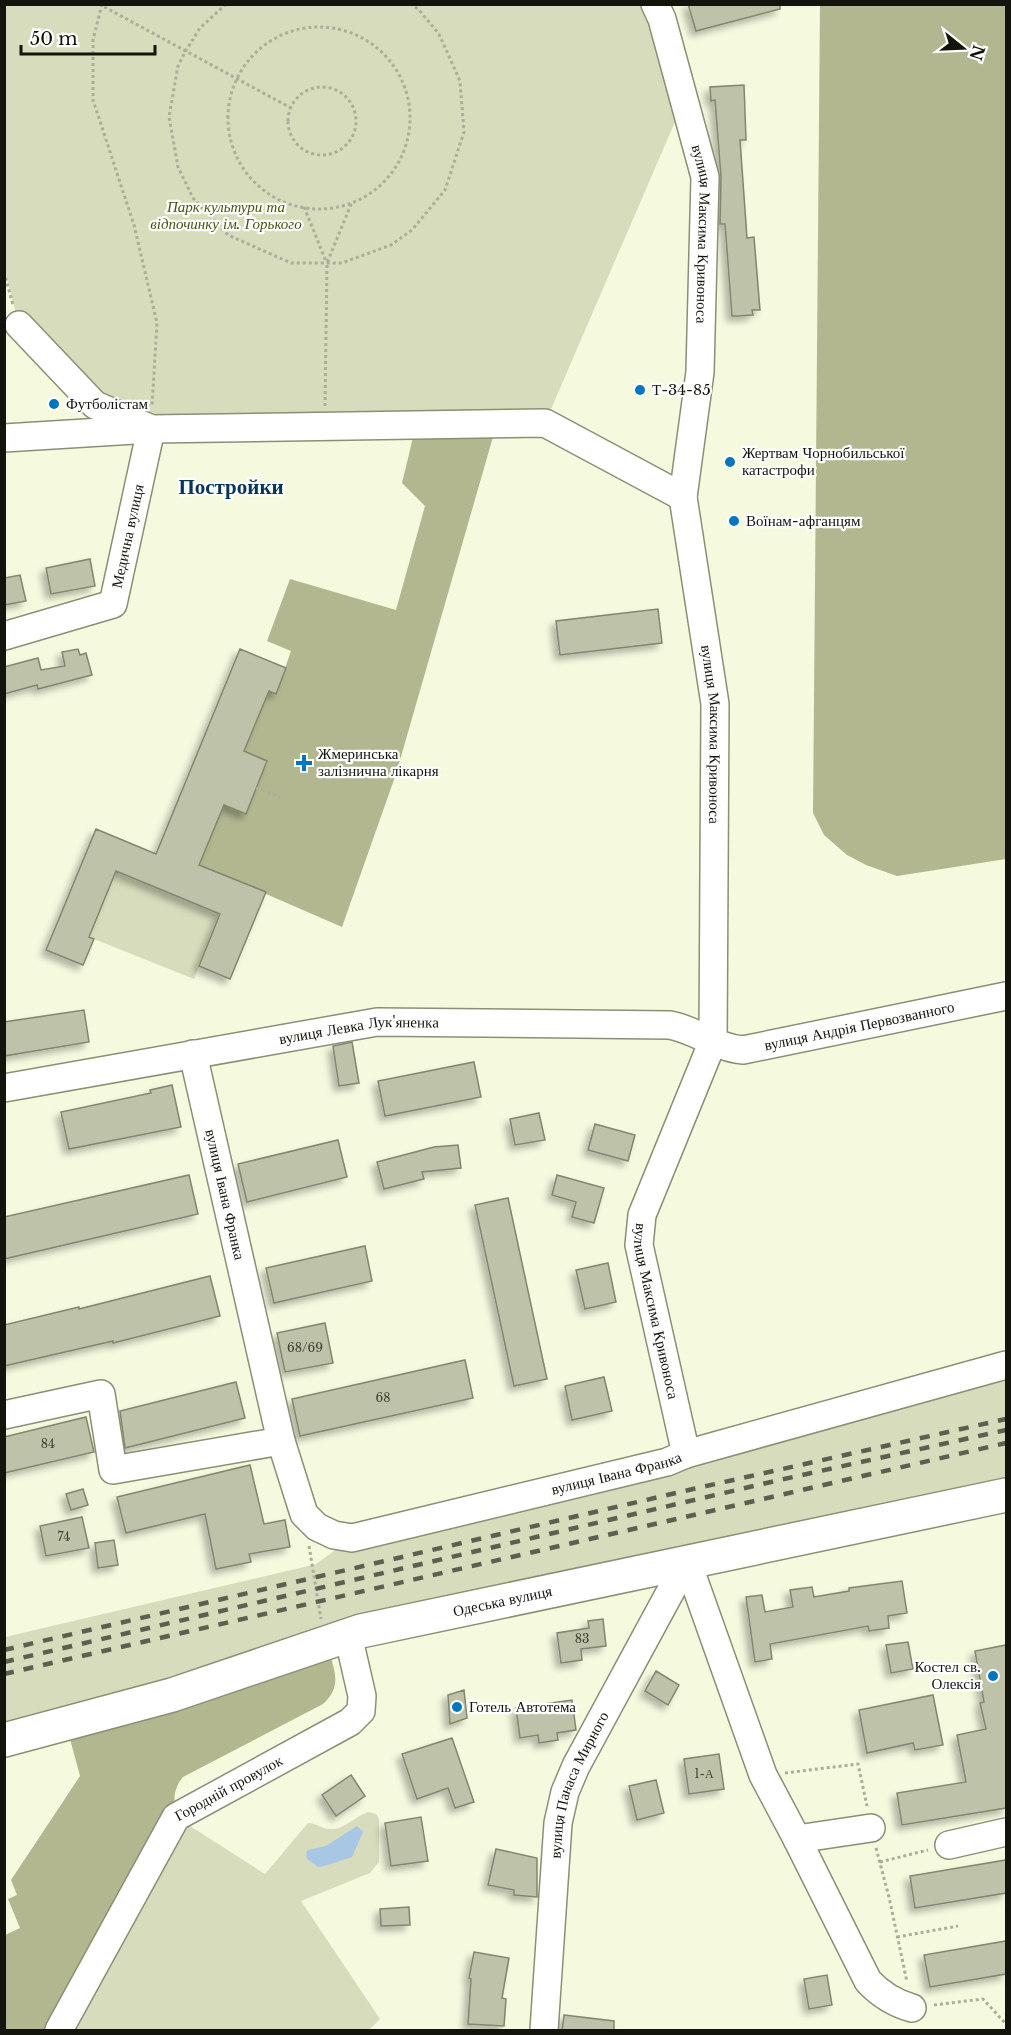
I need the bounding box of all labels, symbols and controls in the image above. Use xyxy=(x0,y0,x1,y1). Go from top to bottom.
scale bar xyxy=(21,18,154,56)
north arrow xyxy=(933,18,993,78)
text: 50 m xyxy=(30,28,78,50)
text: N xyxy=(965,42,989,63)
street label: вулиця Максима Кривоноса xyxy=(688,142,716,324)
park label: Парк культури та відпочинку ім. Горького xyxy=(150,197,302,233)
place label: Т-34-85 xyxy=(652,380,711,399)
marker: Т-34-85 xyxy=(633,383,647,397)
place label: Футболістам xyxy=(66,394,149,413)
marker: Футболістам xyxy=(47,397,61,411)
place label: Жертвам Чорнобильської катастрофи xyxy=(742,443,905,479)
marker: Жертвам Чорнобильської катастрофи xyxy=(723,455,737,469)
district label: Постройки xyxy=(178,474,284,500)
street label: Медична вулиця xyxy=(107,482,148,590)
place label: Воїнам-афганцям xyxy=(746,511,861,530)
marker: Воїнам-афганцям xyxy=(727,514,741,528)
street label: вулиця Максима Кривоноса xyxy=(697,643,725,824)
place label: Жмеринська залізнична лікарня xyxy=(318,744,439,780)
marker: Жмеринська залізнична лікарня xyxy=(295,754,313,772)
street label: вулиця Андрія Первозванного xyxy=(763,997,956,1054)
street label: вулиця Левка Лук'яненка xyxy=(277,1012,439,1048)
street label: вулиця Івана Франка xyxy=(201,1127,250,1262)
street label: вулиця Максима Кривоноса xyxy=(630,1222,683,1401)
house number: 68/69 xyxy=(287,1340,323,1355)
house number: 68 xyxy=(376,1390,391,1405)
house number: 84 xyxy=(41,1436,55,1451)
street label: вулиця Івана Франка xyxy=(549,1447,685,1499)
house number: 74 xyxy=(58,1529,70,1544)
street label: Одеська вулиця xyxy=(451,1581,554,1620)
house number: 83 xyxy=(575,1631,589,1646)
place label: Костел св. Олексія xyxy=(914,1657,981,1693)
marker: Костел св. Олексія xyxy=(986,1669,1000,1683)
place label: Готель Автотема xyxy=(469,1697,576,1716)
marker: Готель Автотема xyxy=(450,1700,464,1714)
street label: вулиця Панаса Мирного xyxy=(546,1708,613,1859)
street label: Городній провулок xyxy=(171,1750,286,1825)
house number: 1-А xyxy=(694,1766,714,1781)

